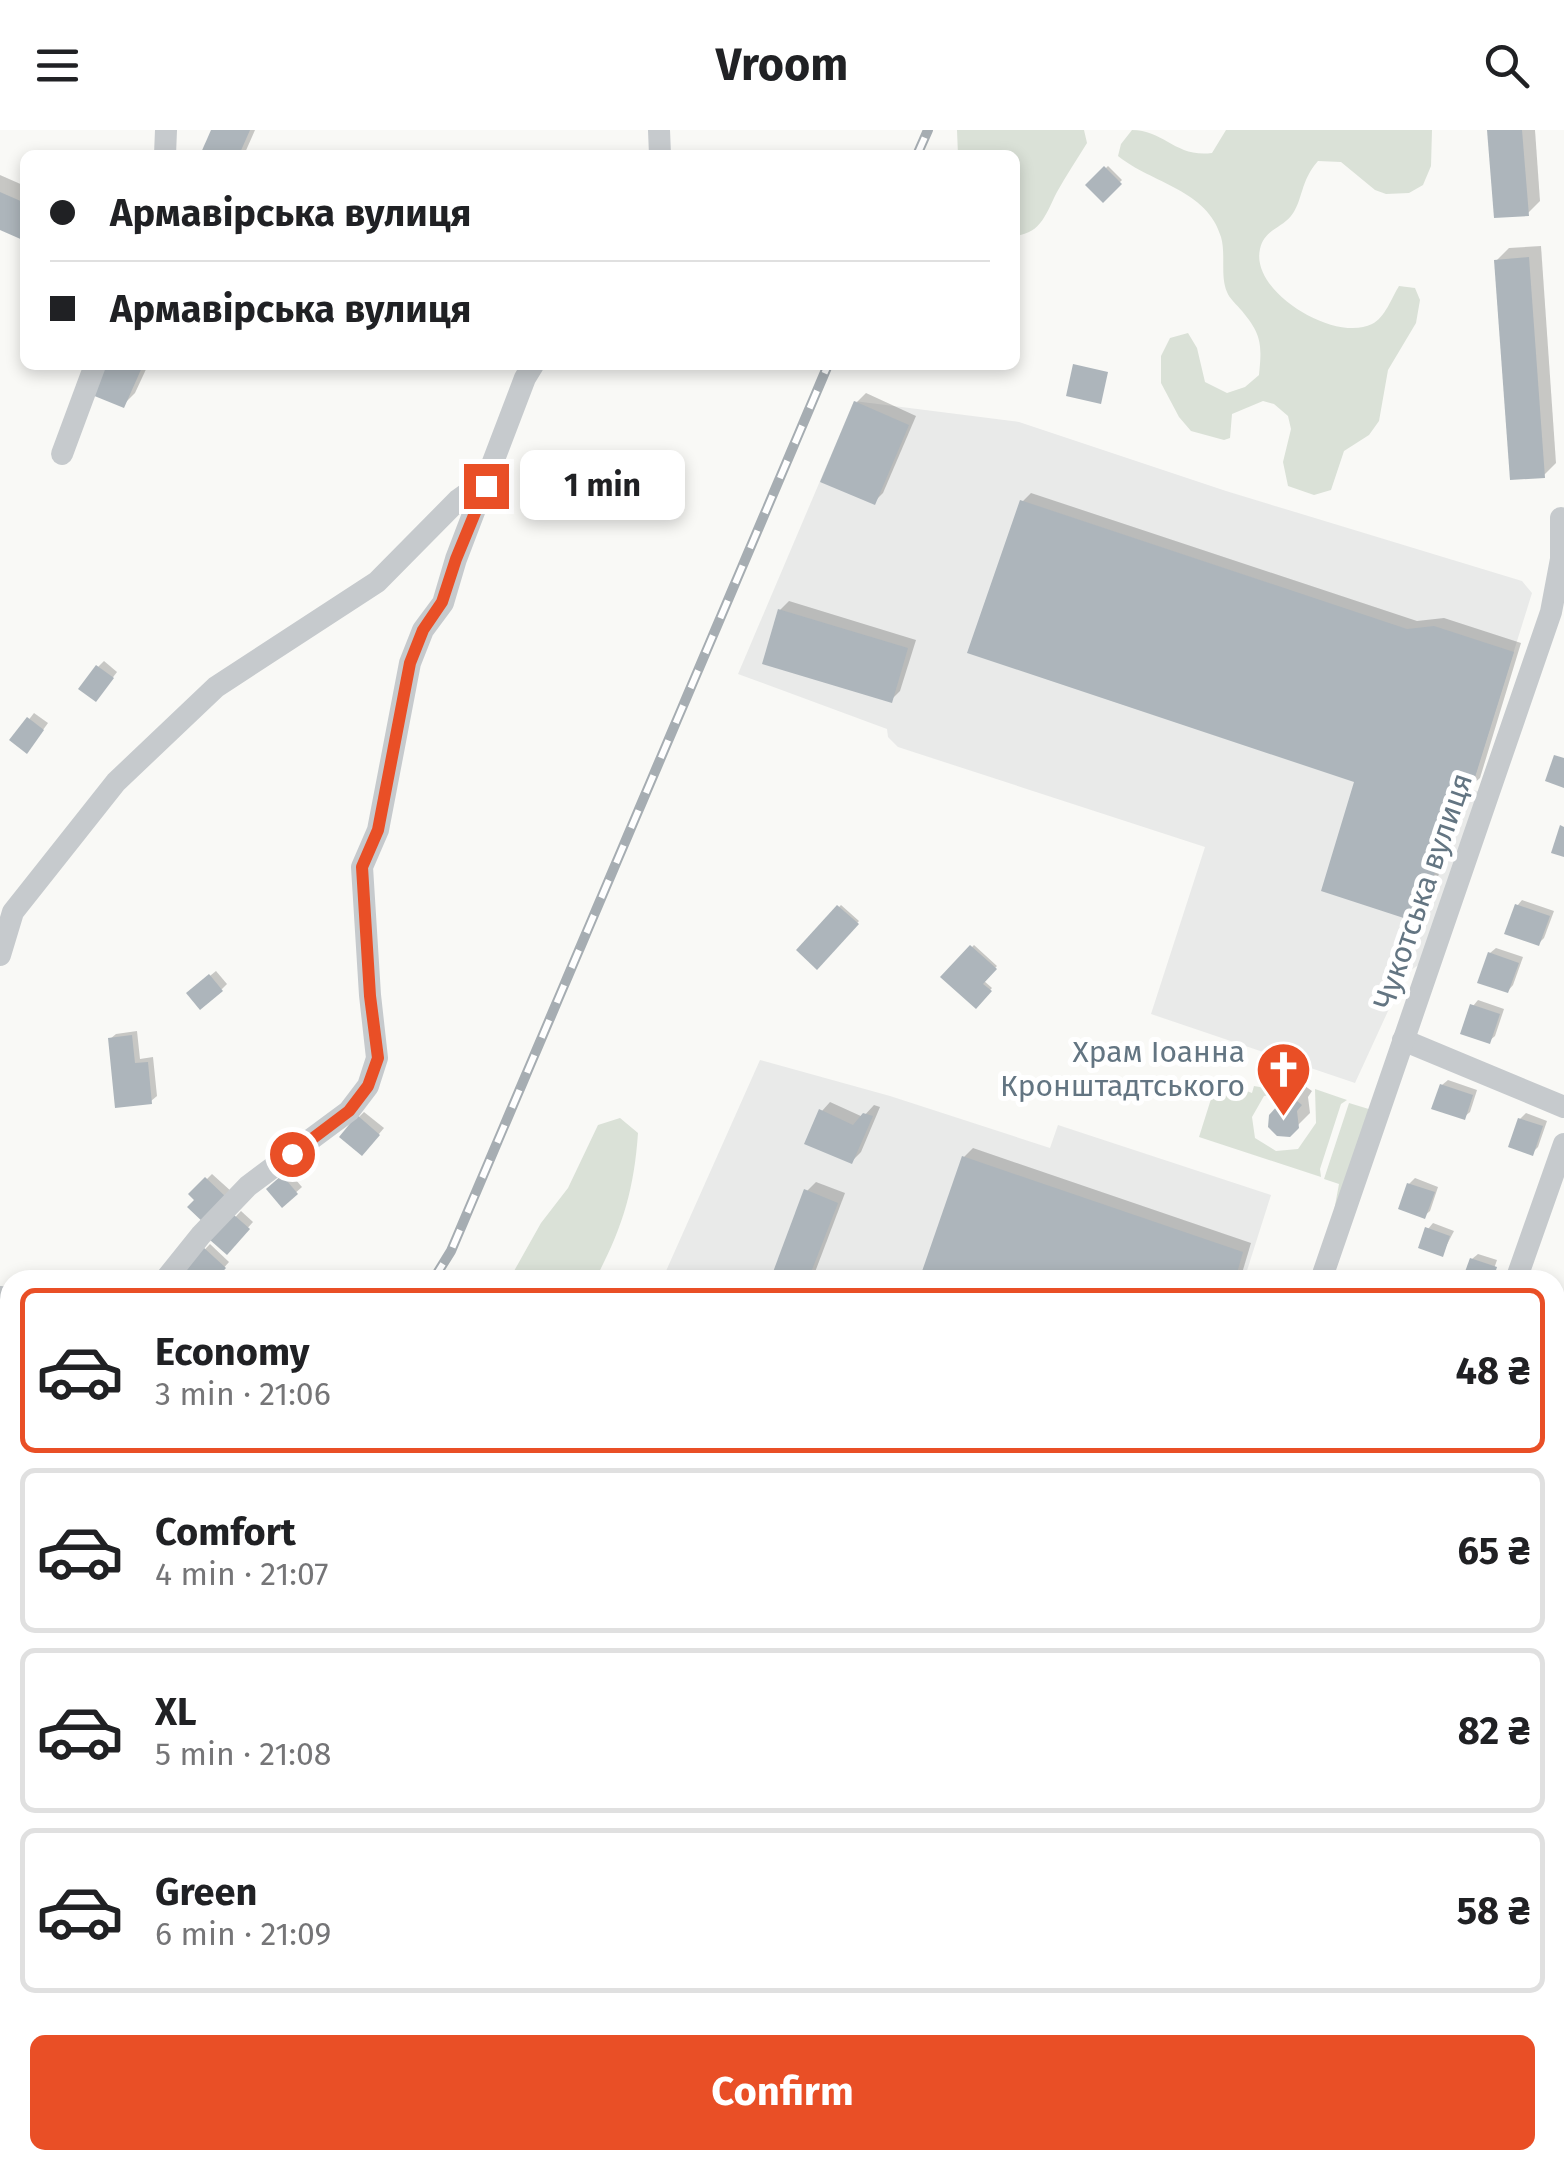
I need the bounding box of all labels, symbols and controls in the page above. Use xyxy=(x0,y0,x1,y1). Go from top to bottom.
icon: menu xyxy=(30,38,85,93)
text: Vroom xyxy=(716,38,848,92)
icon: search xyxy=(1479,38,1534,93)
text: Армавірська вулиця xyxy=(110,190,472,236)
text: Армавірська вулиця xyxy=(110,286,472,332)
callout: 1 min xyxy=(521,451,686,521)
route end xyxy=(464,464,509,509)
text: 1 min xyxy=(564,466,641,504)
street label: Чукотська вулиця xyxy=(1366,768,1480,1014)
place label: Храм Іоанна Кронштадтського xyxy=(1000,1034,1245,1104)
church icon: Храм Іоанна Кронштадтського xyxy=(1254,1039,1314,1118)
route start xyxy=(270,1132,315,1177)
icon: car xyxy=(35,1326,125,1416)
text: Economy xyxy=(155,1329,310,1375)
text: 48 ₴ xyxy=(1456,1348,1530,1394)
text: 3 min · 21:06 xyxy=(155,1375,331,1413)
icon: car xyxy=(35,1506,125,1596)
text: Comfort xyxy=(155,1509,296,1555)
text: 65 ₴ xyxy=(1458,1528,1530,1574)
text: 4 min · 21:07 xyxy=(155,1555,328,1593)
icon: car xyxy=(35,1686,125,1776)
text: XL xyxy=(155,1689,197,1735)
text: 82 ₴ xyxy=(1458,1708,1530,1754)
text: 5 min · 21:08 xyxy=(155,1735,331,1773)
icon: car xyxy=(35,1866,125,1956)
text: Green xyxy=(155,1869,258,1915)
text: 58 ₴ xyxy=(1457,1888,1530,1934)
text: 6 min · 21:09 xyxy=(155,1915,331,1953)
button: Confirm xyxy=(30,2035,1535,2150)

